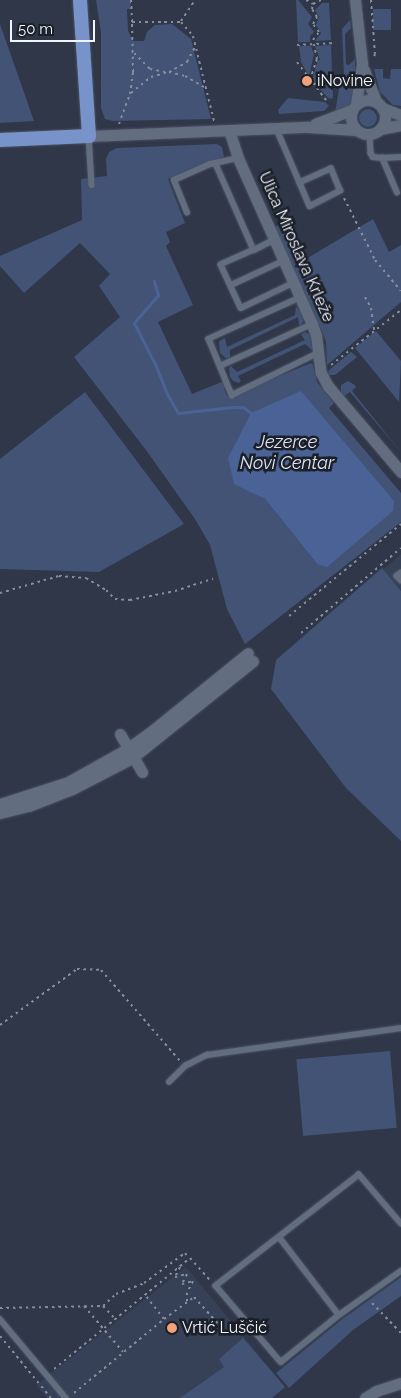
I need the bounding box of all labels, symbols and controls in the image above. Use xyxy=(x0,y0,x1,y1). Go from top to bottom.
scale bar xyxy=(12,10,98,42)
text: 50 m xyxy=(18,20,53,38)
place label: iNovine xyxy=(317,71,373,91)
marker: iNovine xyxy=(301,75,313,87)
street label: Ulica Miroslava Krleže xyxy=(254,169,338,325)
water label: Jezerce Novi Centar xyxy=(240,432,334,474)
place label: Vrtić Luščić xyxy=(182,1318,267,1338)
marker: Vrtić Luščić xyxy=(166,1322,178,1334)

